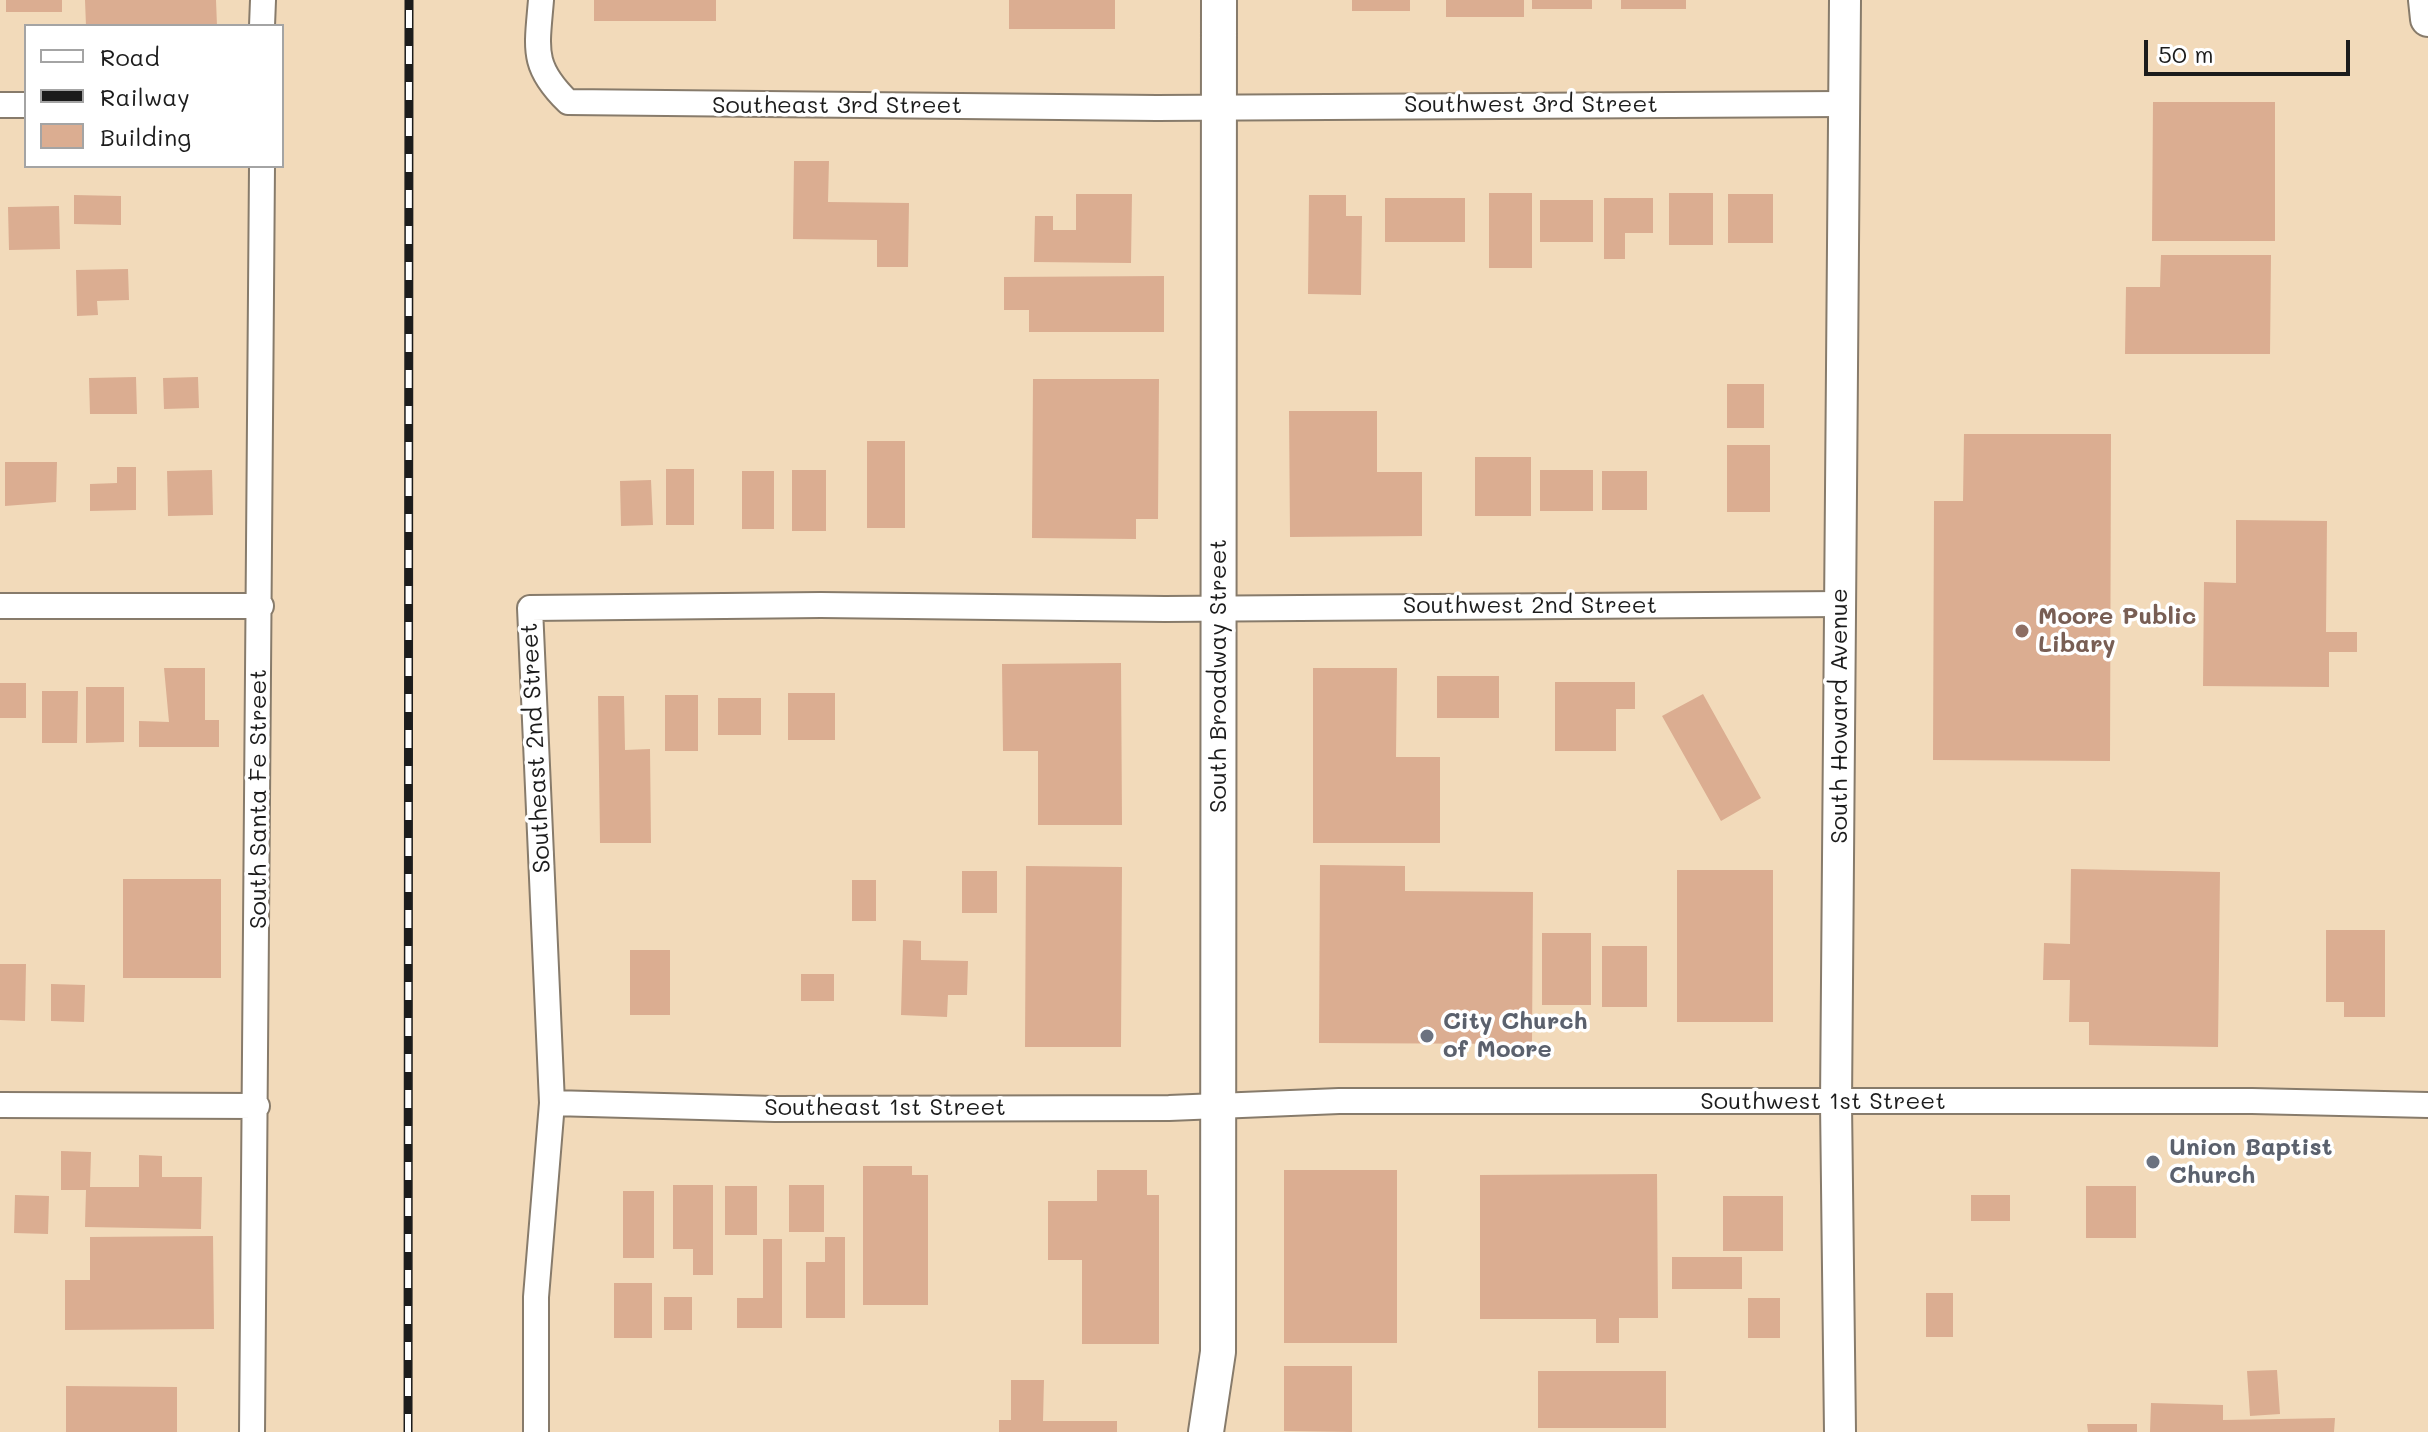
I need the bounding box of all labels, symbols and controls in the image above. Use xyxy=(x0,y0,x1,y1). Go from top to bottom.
legend xyxy=(24,24,284,168)
scale bar xyxy=(2148,24,2354,74)
text: 50 m xyxy=(2158,38,2214,69)
text: Road xyxy=(100,41,160,72)
text: Railway xyxy=(100,81,190,112)
street label: Southwest 3rd Street xyxy=(1404,91,1658,119)
street label: Southeast 3rd Street xyxy=(712,92,962,120)
text: Building xyxy=(100,121,191,152)
street label: South Broadway Street xyxy=(1205,539,1233,813)
street label: South Howard Avenue xyxy=(1826,588,1854,844)
street label: Southwest 2nd Street xyxy=(1403,592,1657,620)
place label: Moore Public Libary xyxy=(2038,603,2196,659)
street label: Southeast 2nd Street xyxy=(515,622,557,874)
marker: Moore Public Libary xyxy=(2013,622,2031,640)
street label: South Santa Fe Street xyxy=(245,669,273,929)
place label: City Church of Moore xyxy=(1443,1008,1588,1064)
marker: City Church of Moore xyxy=(1418,1027,1436,1045)
street label: Southwest 1st Street xyxy=(1700,1088,1946,1116)
street label: Southeast 1st Street xyxy=(764,1094,1006,1122)
place label: Union Baptist Church xyxy=(2169,1134,2332,1190)
marker: Union Baptist Church xyxy=(2144,1153,2162,1171)

